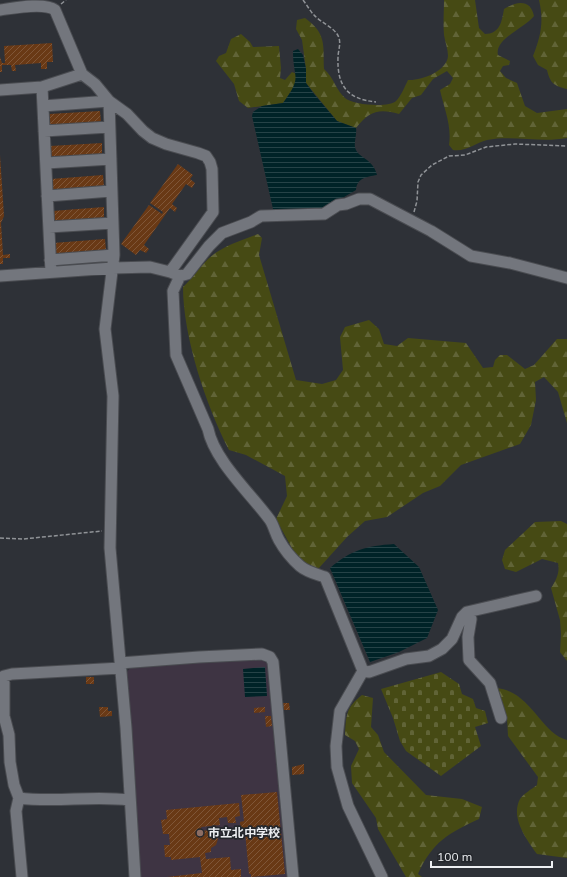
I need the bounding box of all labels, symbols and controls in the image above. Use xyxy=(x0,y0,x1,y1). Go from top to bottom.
place label: 市立北中学校 xyxy=(208,825,280,840)
marker: 市立北中学校 xyxy=(195,828,205,838)
scale bar xyxy=(431,843,552,869)
text: 100 m xyxy=(437,849,472,864)

